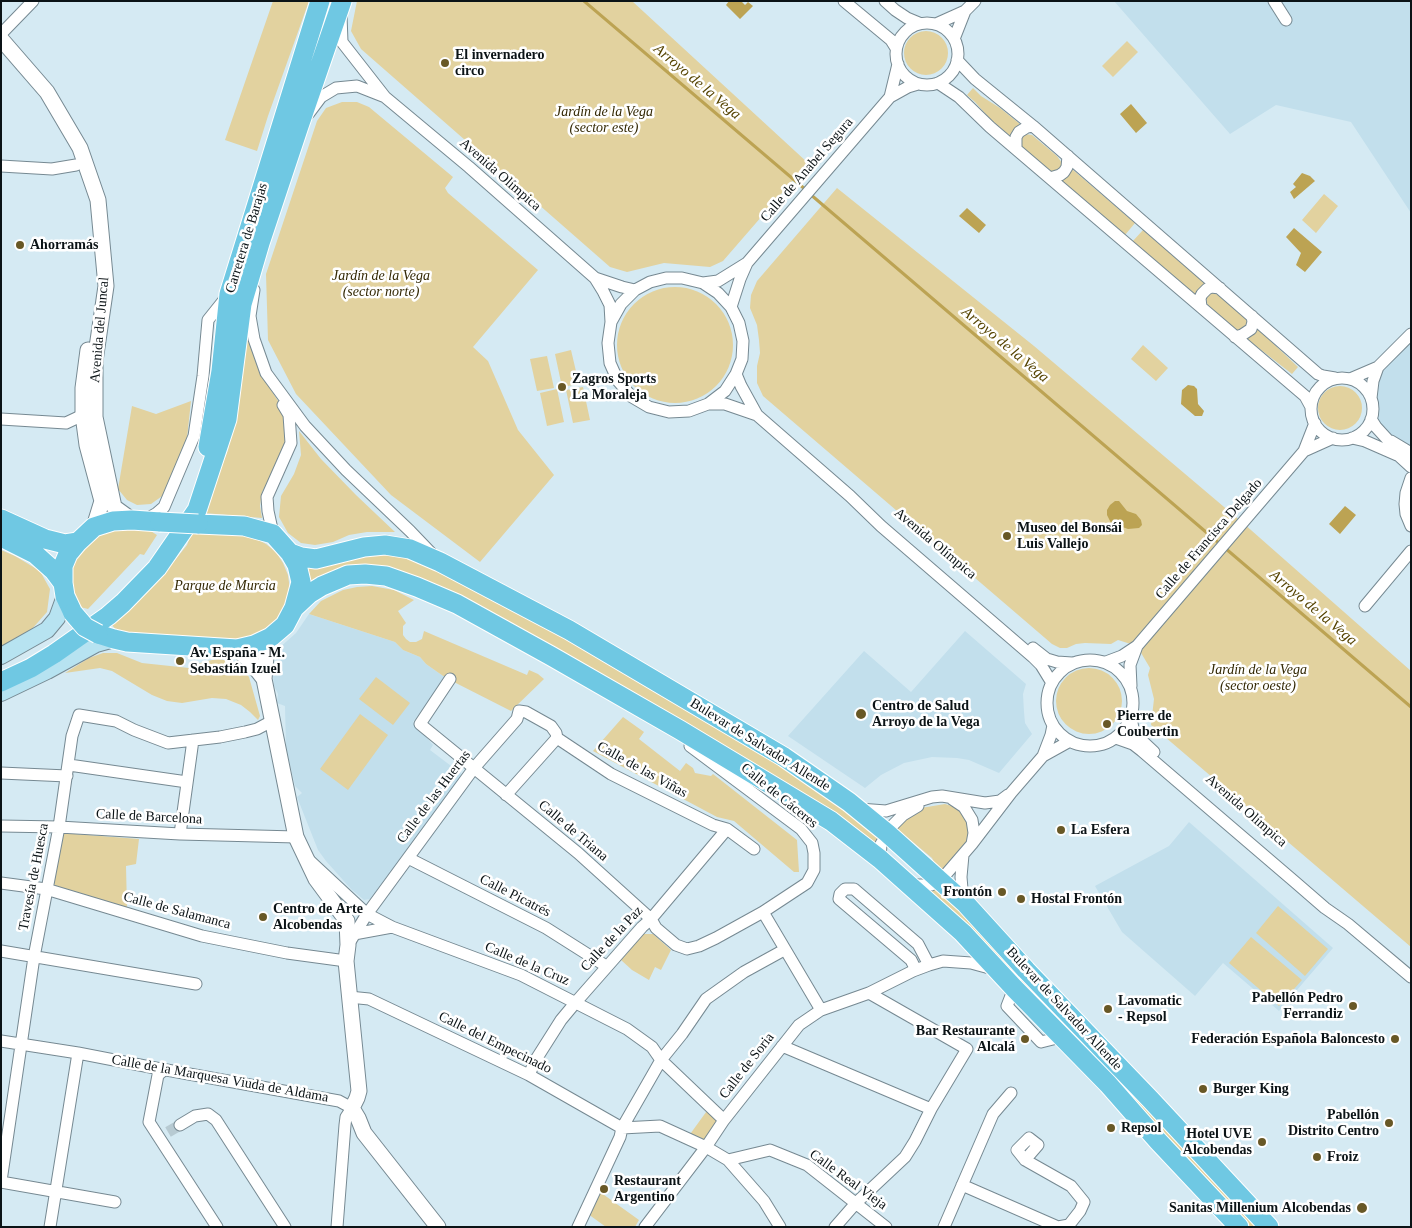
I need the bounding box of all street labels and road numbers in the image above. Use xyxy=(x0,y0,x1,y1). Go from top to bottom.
street label: Calle de Anabel Segura xyxy=(757,114,857,226)
street label: Avenida Olímpica xyxy=(456,135,544,215)
street label: Carretera de Barajas xyxy=(222,181,272,295)
street label: Avenida del Juncal xyxy=(87,276,113,384)
street label: Calle de Francisca Delgado xyxy=(1152,475,1266,603)
street label: Avenida Olímpica xyxy=(891,505,979,583)
street label: Bulevar de Salvador Allende xyxy=(687,695,833,795)
street label: Calle de las Viñas xyxy=(594,738,690,802)
street label: Calle de las Huertas xyxy=(393,747,475,847)
street label: Calle de Cáceres xyxy=(737,760,821,832)
street label: Avenida Olímpica xyxy=(1202,771,1290,851)
street label: Calle de Triana xyxy=(535,797,611,865)
street label: Calle de Barcelona xyxy=(95,806,203,828)
street label: Travesía de Huesca xyxy=(15,822,53,932)
street label: Calle Picatrés xyxy=(477,871,553,921)
street label: Calle de Salamanca xyxy=(122,889,232,933)
street label: Calle de la Paz xyxy=(577,903,647,975)
street label: Calle de la Cruz xyxy=(482,939,572,989)
street label: Bulevar de Salvador Allende xyxy=(1003,944,1125,1074)
street label: Calle del Empecinado xyxy=(436,1008,554,1078)
street label: Calle de Soria xyxy=(716,1030,778,1102)
street label: Calle de la Marquesa Viuda de Aldama xyxy=(110,1052,330,1106)
street label: Calle Real Vieja xyxy=(806,1146,890,1214)

